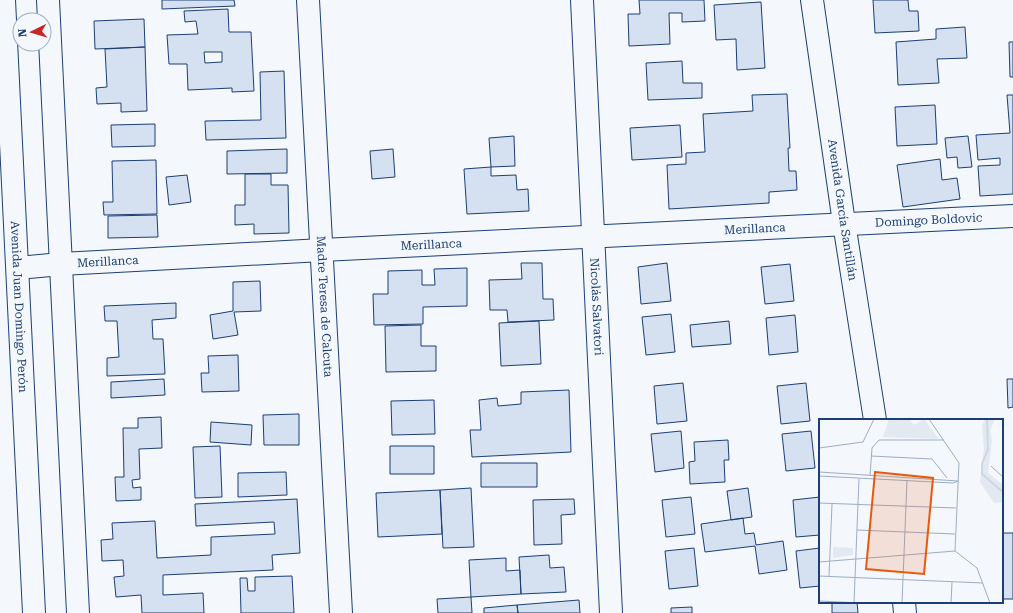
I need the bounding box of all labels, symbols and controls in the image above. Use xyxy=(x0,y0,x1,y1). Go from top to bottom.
north arrow xyxy=(12,12,52,52)
text: N xyxy=(16,28,29,38)
street label: Avenida García Santillán xyxy=(825,138,860,282)
street label: Domingo Boldovic xyxy=(875,210,983,230)
street label: Avenida Juan Domingo Perón xyxy=(8,220,30,393)
street label: Merillanca xyxy=(724,220,787,237)
street label: Madre Teresa de Calcuta xyxy=(314,235,335,378)
street label: Merillanca xyxy=(400,236,463,253)
street label: Merillanca xyxy=(77,253,139,270)
street label: Nicolás Salvatori xyxy=(587,257,606,356)
inset map xyxy=(819,419,1003,603)

